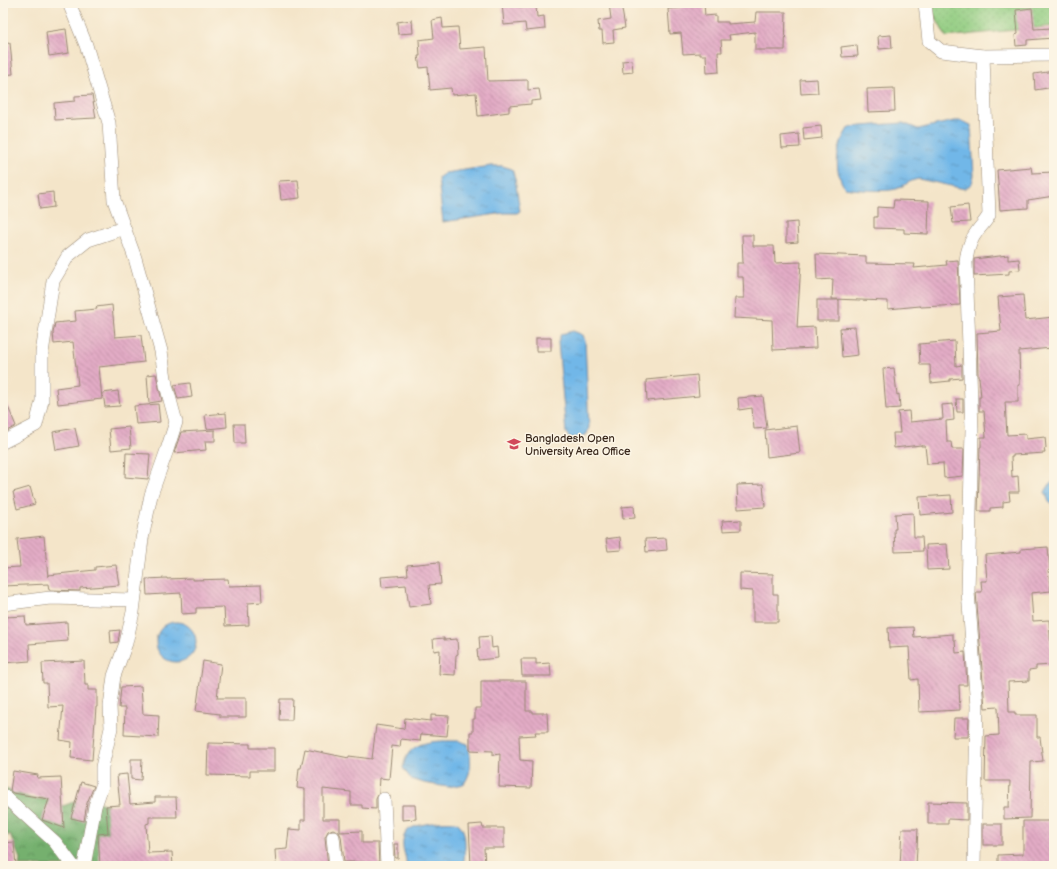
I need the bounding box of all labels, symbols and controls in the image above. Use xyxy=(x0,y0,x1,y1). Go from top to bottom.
place label: Bangladesh Open University Area Office xyxy=(525,432,631,458)
school or university icon: Bangladesh Open University Area Office xyxy=(506,436,522,452)

